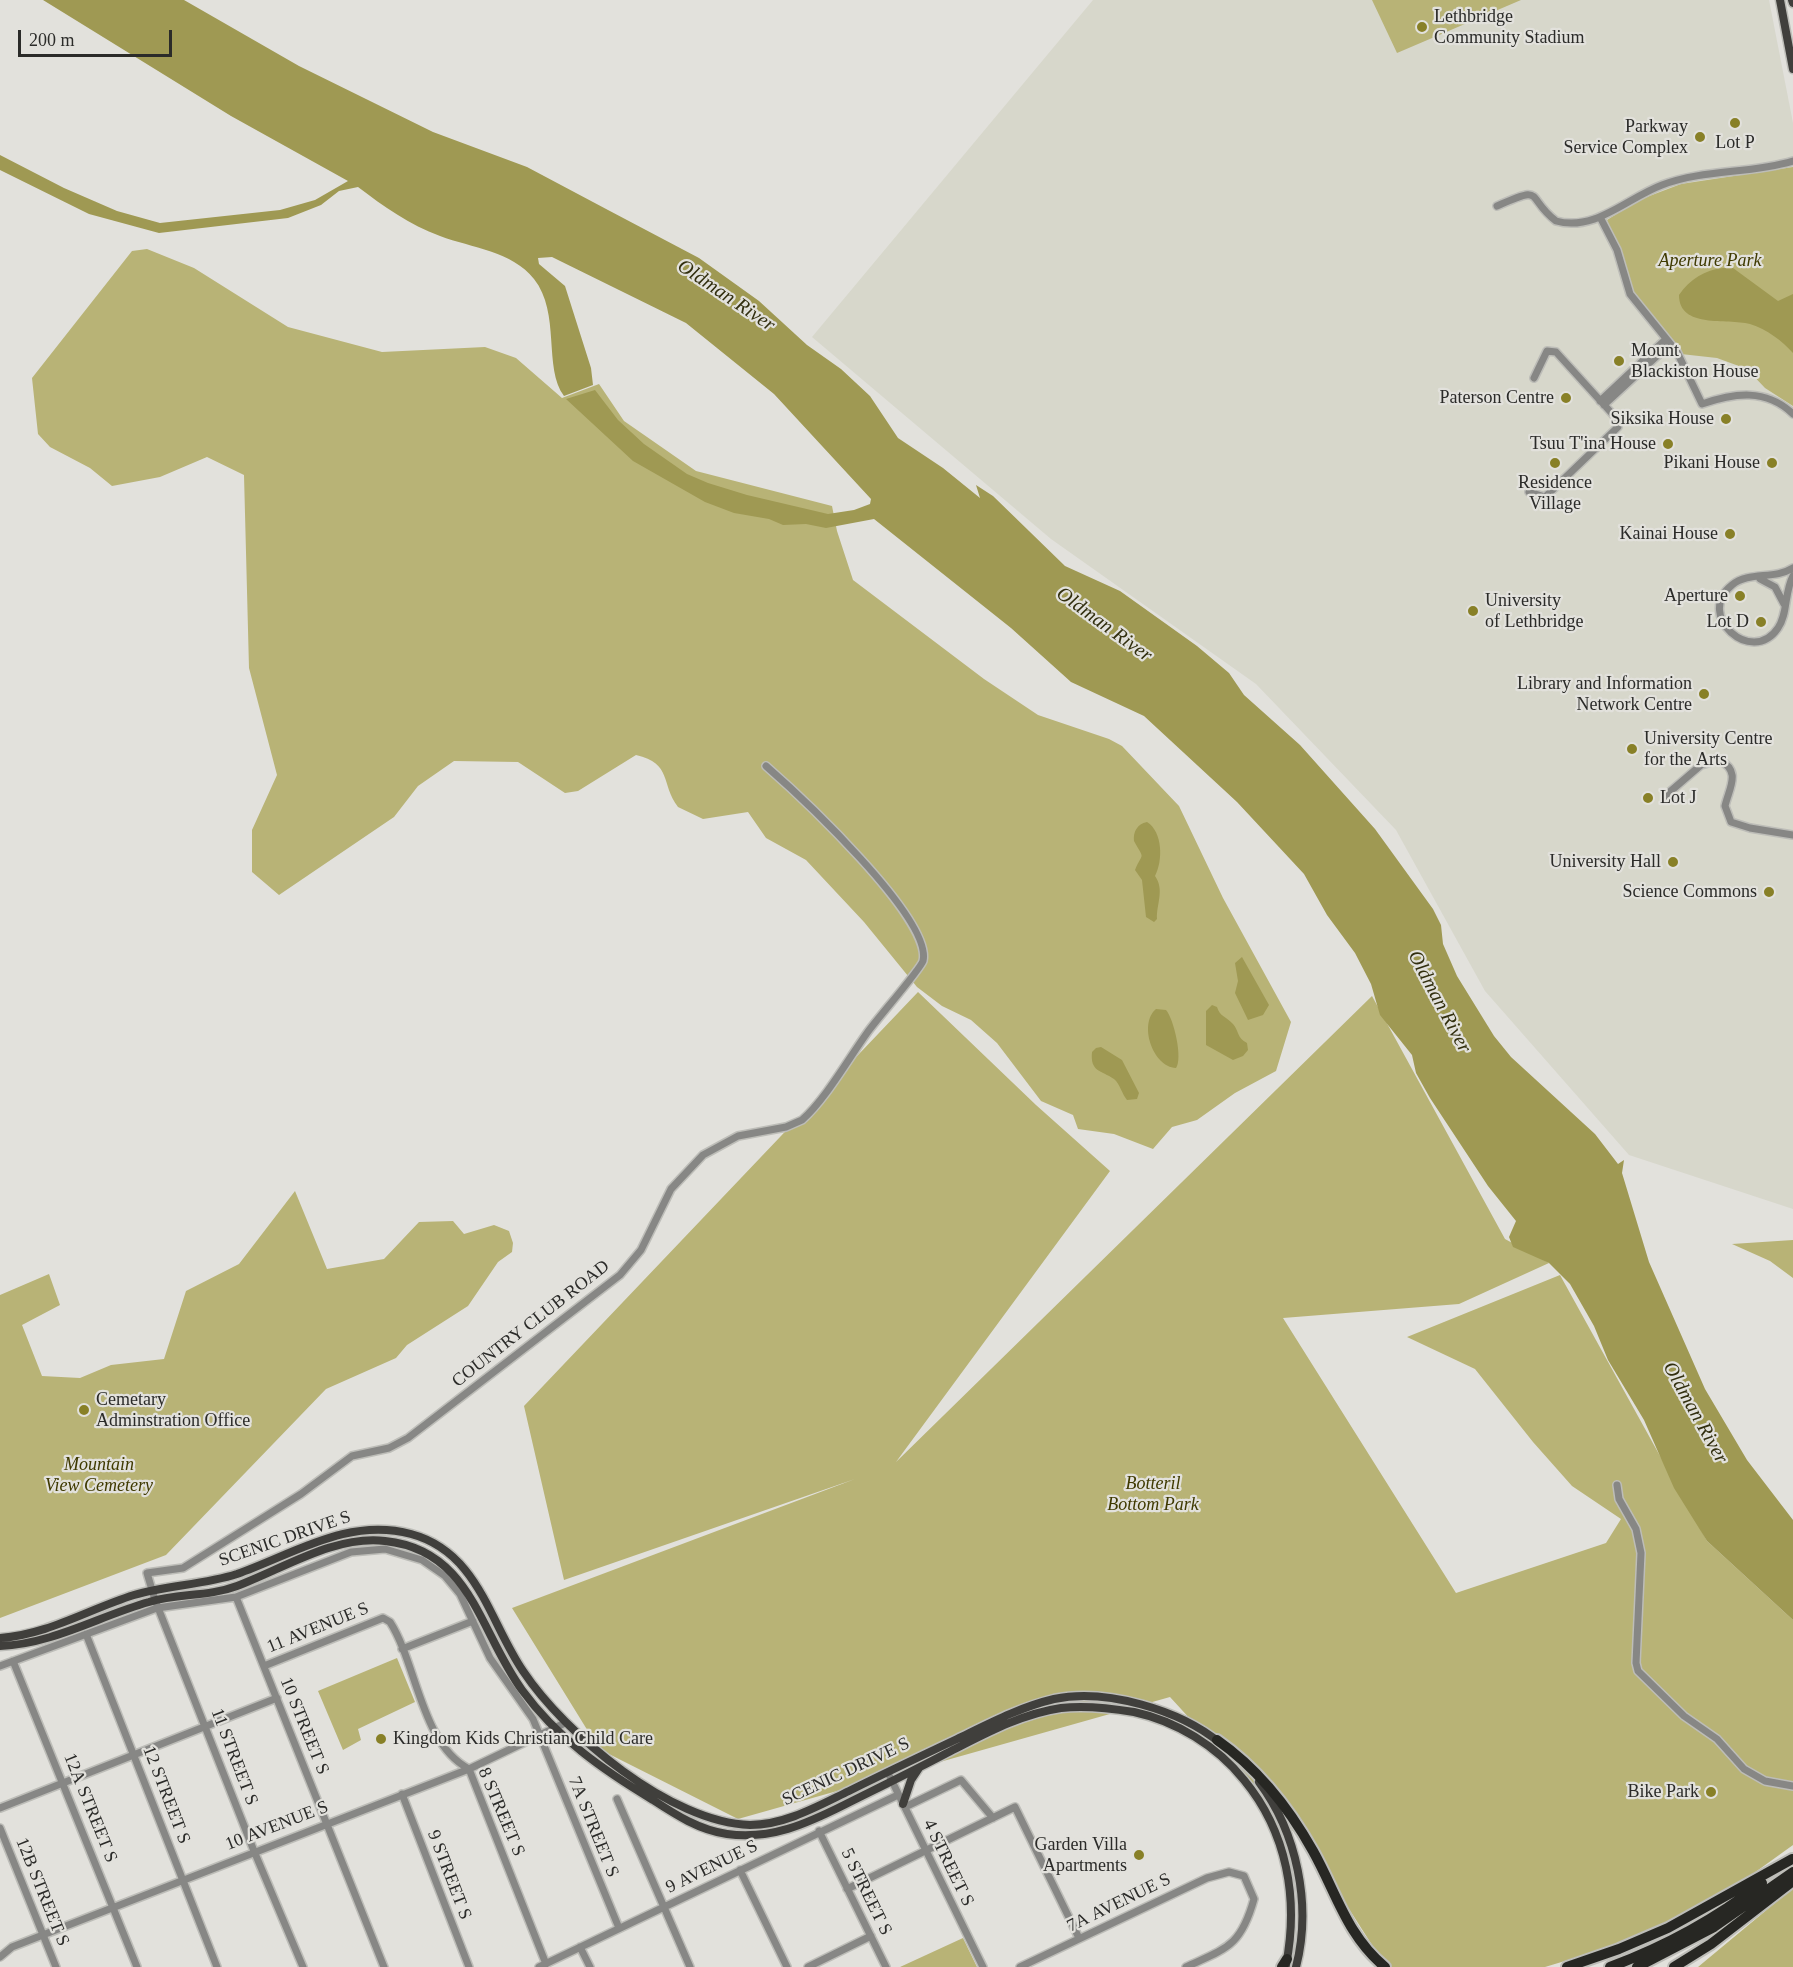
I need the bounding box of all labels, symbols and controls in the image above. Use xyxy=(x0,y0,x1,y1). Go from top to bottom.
place label: Lethbridge Community Stadium xyxy=(1434,6,1585,48)
scale bar xyxy=(21,18,176,56)
marker: Lethbridge Community Stadium xyxy=(1415,20,1429,34)
text: 200 m xyxy=(29,30,75,50)
place label: Parkway Service Complex xyxy=(1564,116,1688,158)
marker: Lot P xyxy=(1728,116,1742,130)
marker: Parkway Service Complex xyxy=(1693,130,1707,144)
place label: Lot P xyxy=(1715,132,1755,154)
park label: Aperture Park xyxy=(1659,250,1761,272)
water label: Oldman River xyxy=(673,255,779,337)
place label: Mount Blackiston House xyxy=(1631,340,1758,382)
marker: Mount Blackiston House xyxy=(1612,354,1626,368)
place label: Paterson Centre xyxy=(1440,387,1554,409)
marker: Paterson Centre xyxy=(1559,391,1573,405)
place label: Siksika House xyxy=(1610,408,1714,430)
marker: Siksika House xyxy=(1719,412,1733,426)
place label: Tsuu T'ina House xyxy=(1530,433,1656,455)
marker: Tsuu T'ina House xyxy=(1661,437,1675,451)
place label: Pikani House xyxy=(1664,452,1760,474)
marker: Residence Village xyxy=(1548,456,1562,470)
marker: Pikani House xyxy=(1765,456,1779,470)
place label: Residence Village xyxy=(1518,472,1592,514)
place label: Kainai House xyxy=(1620,523,1718,545)
marker: Kainai House xyxy=(1723,527,1737,541)
water label: Oldman River xyxy=(1051,582,1157,668)
place label: Aperture xyxy=(1664,585,1728,607)
marker: Aperture xyxy=(1733,589,1747,603)
place label: University of Lethbridge xyxy=(1485,590,1583,632)
marker: University of Lethbridge xyxy=(1466,604,1480,618)
place label: Lot D xyxy=(1707,611,1749,633)
marker: Lot D xyxy=(1754,615,1768,629)
place label: Library and Information Network Centre xyxy=(1517,673,1692,716)
marker: Library and Information Network Centre xyxy=(1697,687,1711,701)
place label: University Centre for the Arts xyxy=(1644,728,1772,771)
marker: University Centre for the Arts xyxy=(1625,742,1639,756)
place label: Lot J xyxy=(1660,787,1697,809)
marker: Lot J xyxy=(1641,791,1655,805)
place label: University Hall xyxy=(1550,851,1661,873)
marker: University Hall xyxy=(1666,855,1680,869)
place label: Science Commons xyxy=(1623,881,1757,903)
marker: Science Commons xyxy=(1762,885,1776,899)
water label: Oldman River xyxy=(1402,947,1476,1057)
street label: COUNTRY CLUB ROAD xyxy=(448,1256,614,1392)
water label: Oldman River xyxy=(1657,1358,1733,1468)
place label: Cemetary Adminstration Office xyxy=(96,1389,250,1432)
marker: Cemetary Adminstration Office xyxy=(77,1403,91,1417)
park label: Mountain View Cemetery xyxy=(45,1454,153,1496)
park label: Botteril Bottom Park xyxy=(1107,1473,1199,1516)
street label: SCENIC DRIVE S xyxy=(216,1506,354,1572)
street label: 11 AVENUE S xyxy=(264,1598,372,1658)
street label: 10 STREET S xyxy=(275,1674,333,1778)
street label: 11 STREET S xyxy=(206,1705,262,1809)
place label: Kingdom Kids Christian Child Care xyxy=(393,1728,653,1750)
marker: Kingdom Kids Christian Child Care xyxy=(374,1732,388,1746)
street label: SCENIC DRIVE S xyxy=(779,1733,913,1811)
street label: 12 STREET S xyxy=(137,1743,195,1847)
street label: 12A STREET S xyxy=(58,1750,122,1866)
street label: 8 STREET S xyxy=(473,1765,529,1859)
street label: 7A STREET S xyxy=(563,1773,623,1881)
place label: Bike Park xyxy=(1628,1781,1699,1803)
marker: Bike Park xyxy=(1704,1785,1718,1799)
street label: 10 AVENUE S xyxy=(222,1796,332,1856)
street label: 4 STREET S xyxy=(918,1816,978,1910)
street label: 9 STREET S xyxy=(422,1827,476,1923)
place label: Garden Villa Apartments xyxy=(1035,1834,1127,1876)
street label: 12B STREET S xyxy=(10,1835,74,1949)
street label: 9 AVENUE S xyxy=(662,1835,762,1899)
street label: 5 STREET S xyxy=(836,1845,896,1939)
marker: Garden Villa Apartments xyxy=(1132,1848,1146,1862)
street label: 7A AVENUE S xyxy=(1064,1869,1174,1937)

